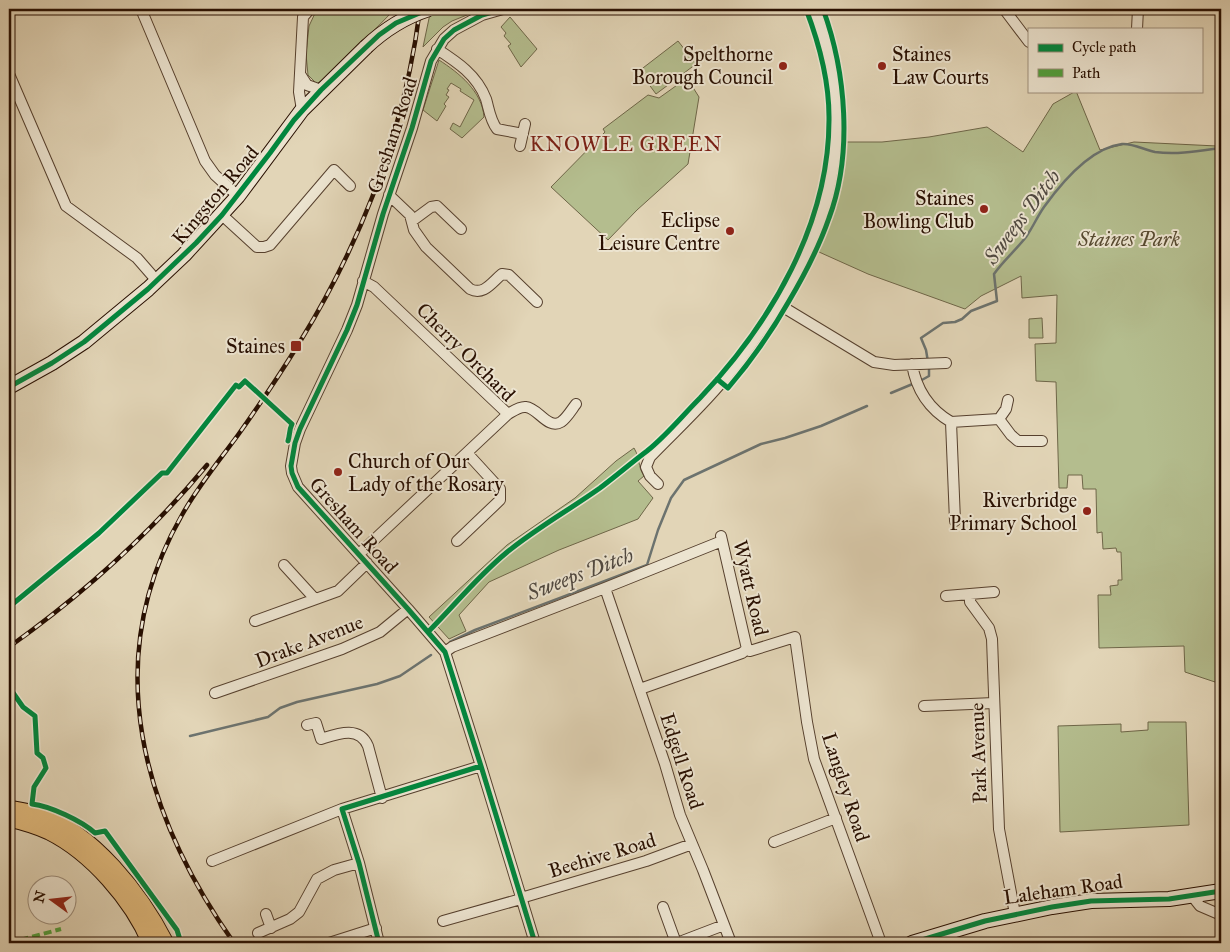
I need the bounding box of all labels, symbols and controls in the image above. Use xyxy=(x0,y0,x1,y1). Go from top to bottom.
legend xyxy=(1028,28,1202,92)
text: Cycle path xyxy=(1072,38,1137,56)
place label: Spelthorne Borough Council xyxy=(632,42,774,90)
place label: Staines Law Courts xyxy=(892,42,989,89)
marker: Spelthorne Borough Council xyxy=(777,60,789,72)
marker: Staines Law Courts xyxy=(876,60,888,72)
text: Path xyxy=(1072,64,1101,82)
street label: Gresham Road xyxy=(362,74,422,196)
district label: KNOWLE GREEN xyxy=(529,131,723,157)
street label: Kingston Road xyxy=(167,140,264,250)
water label: Sweeps Ditch xyxy=(977,164,1066,270)
place label: Staines Bowling Club xyxy=(863,186,974,234)
marker: Staines Bowling Club xyxy=(978,203,990,215)
place label: Eclipse Leisure Centre xyxy=(598,208,720,255)
marker: Eclipse Leisure Centre xyxy=(724,225,736,237)
park label: Staines Park xyxy=(1077,227,1180,251)
street label: Cherry Orchard xyxy=(412,298,520,406)
place label: Staines xyxy=(226,334,285,358)
marker: Staines xyxy=(289,339,303,353)
place label: Church of Our Lady of the Rosary xyxy=(348,449,504,496)
marker: Church of Our Lady of the Rosary xyxy=(332,466,344,478)
street label: Gresham Road xyxy=(305,472,403,578)
place label: Riverbridge Primary School xyxy=(949,488,1078,535)
marker: Riverbridge Primary School xyxy=(1081,505,1093,517)
street label: Wyatt Road xyxy=(728,538,774,638)
water label: Sweeps Ditch xyxy=(522,542,637,607)
street label: Drake Avenue xyxy=(252,609,366,673)
street label: Park Avenue xyxy=(964,702,992,804)
street label: Edgell Road xyxy=(654,710,709,812)
street label: Langley Road xyxy=(816,729,875,845)
street label: Beehive Road xyxy=(545,827,659,883)
street label: Laleham Road xyxy=(1002,869,1124,909)
north arrow xyxy=(28,874,78,924)
text: N xyxy=(30,889,50,905)

